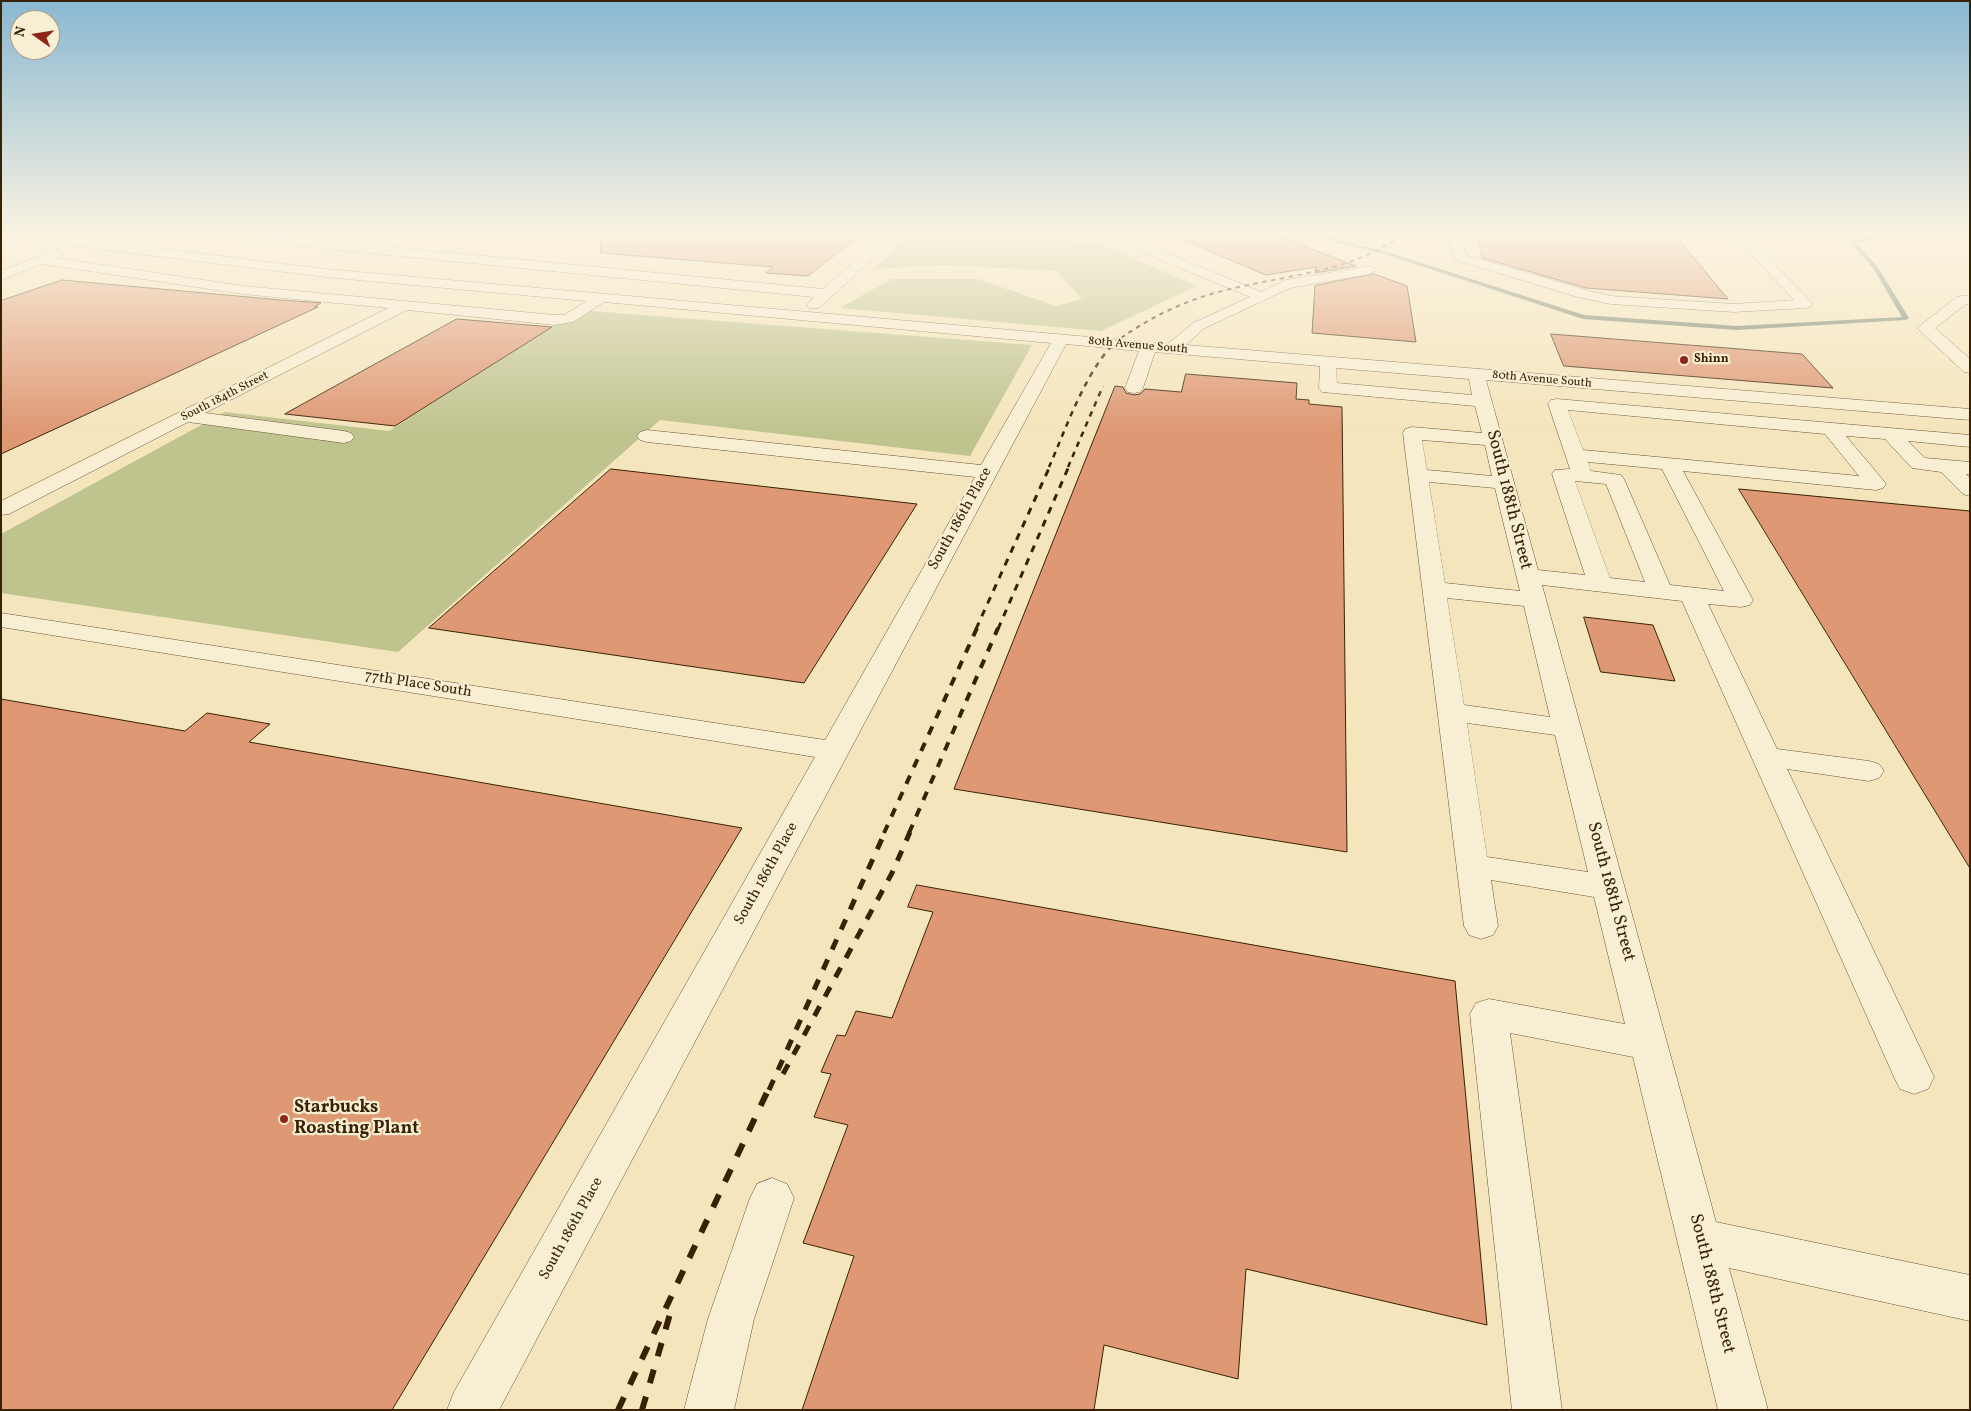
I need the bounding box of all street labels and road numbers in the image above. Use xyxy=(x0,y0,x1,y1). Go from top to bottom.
street label: 80th Avenue South xyxy=(1088,334,1188,358)
street label: 80th Avenue South xyxy=(1492,368,1592,392)
street label: South 184th Street xyxy=(179,369,271,425)
street label: South 188th Street xyxy=(1480,428,1536,572)
street label: South 186th Place xyxy=(925,465,997,573)
street label: 77th Place South xyxy=(363,668,473,702)
street label: South 186th Place xyxy=(731,820,803,928)
street label: South 188th Street xyxy=(1581,820,1639,964)
street label: South 186th Place xyxy=(536,1175,608,1283)
street label: South 188th Street xyxy=(1683,1212,1739,1356)

